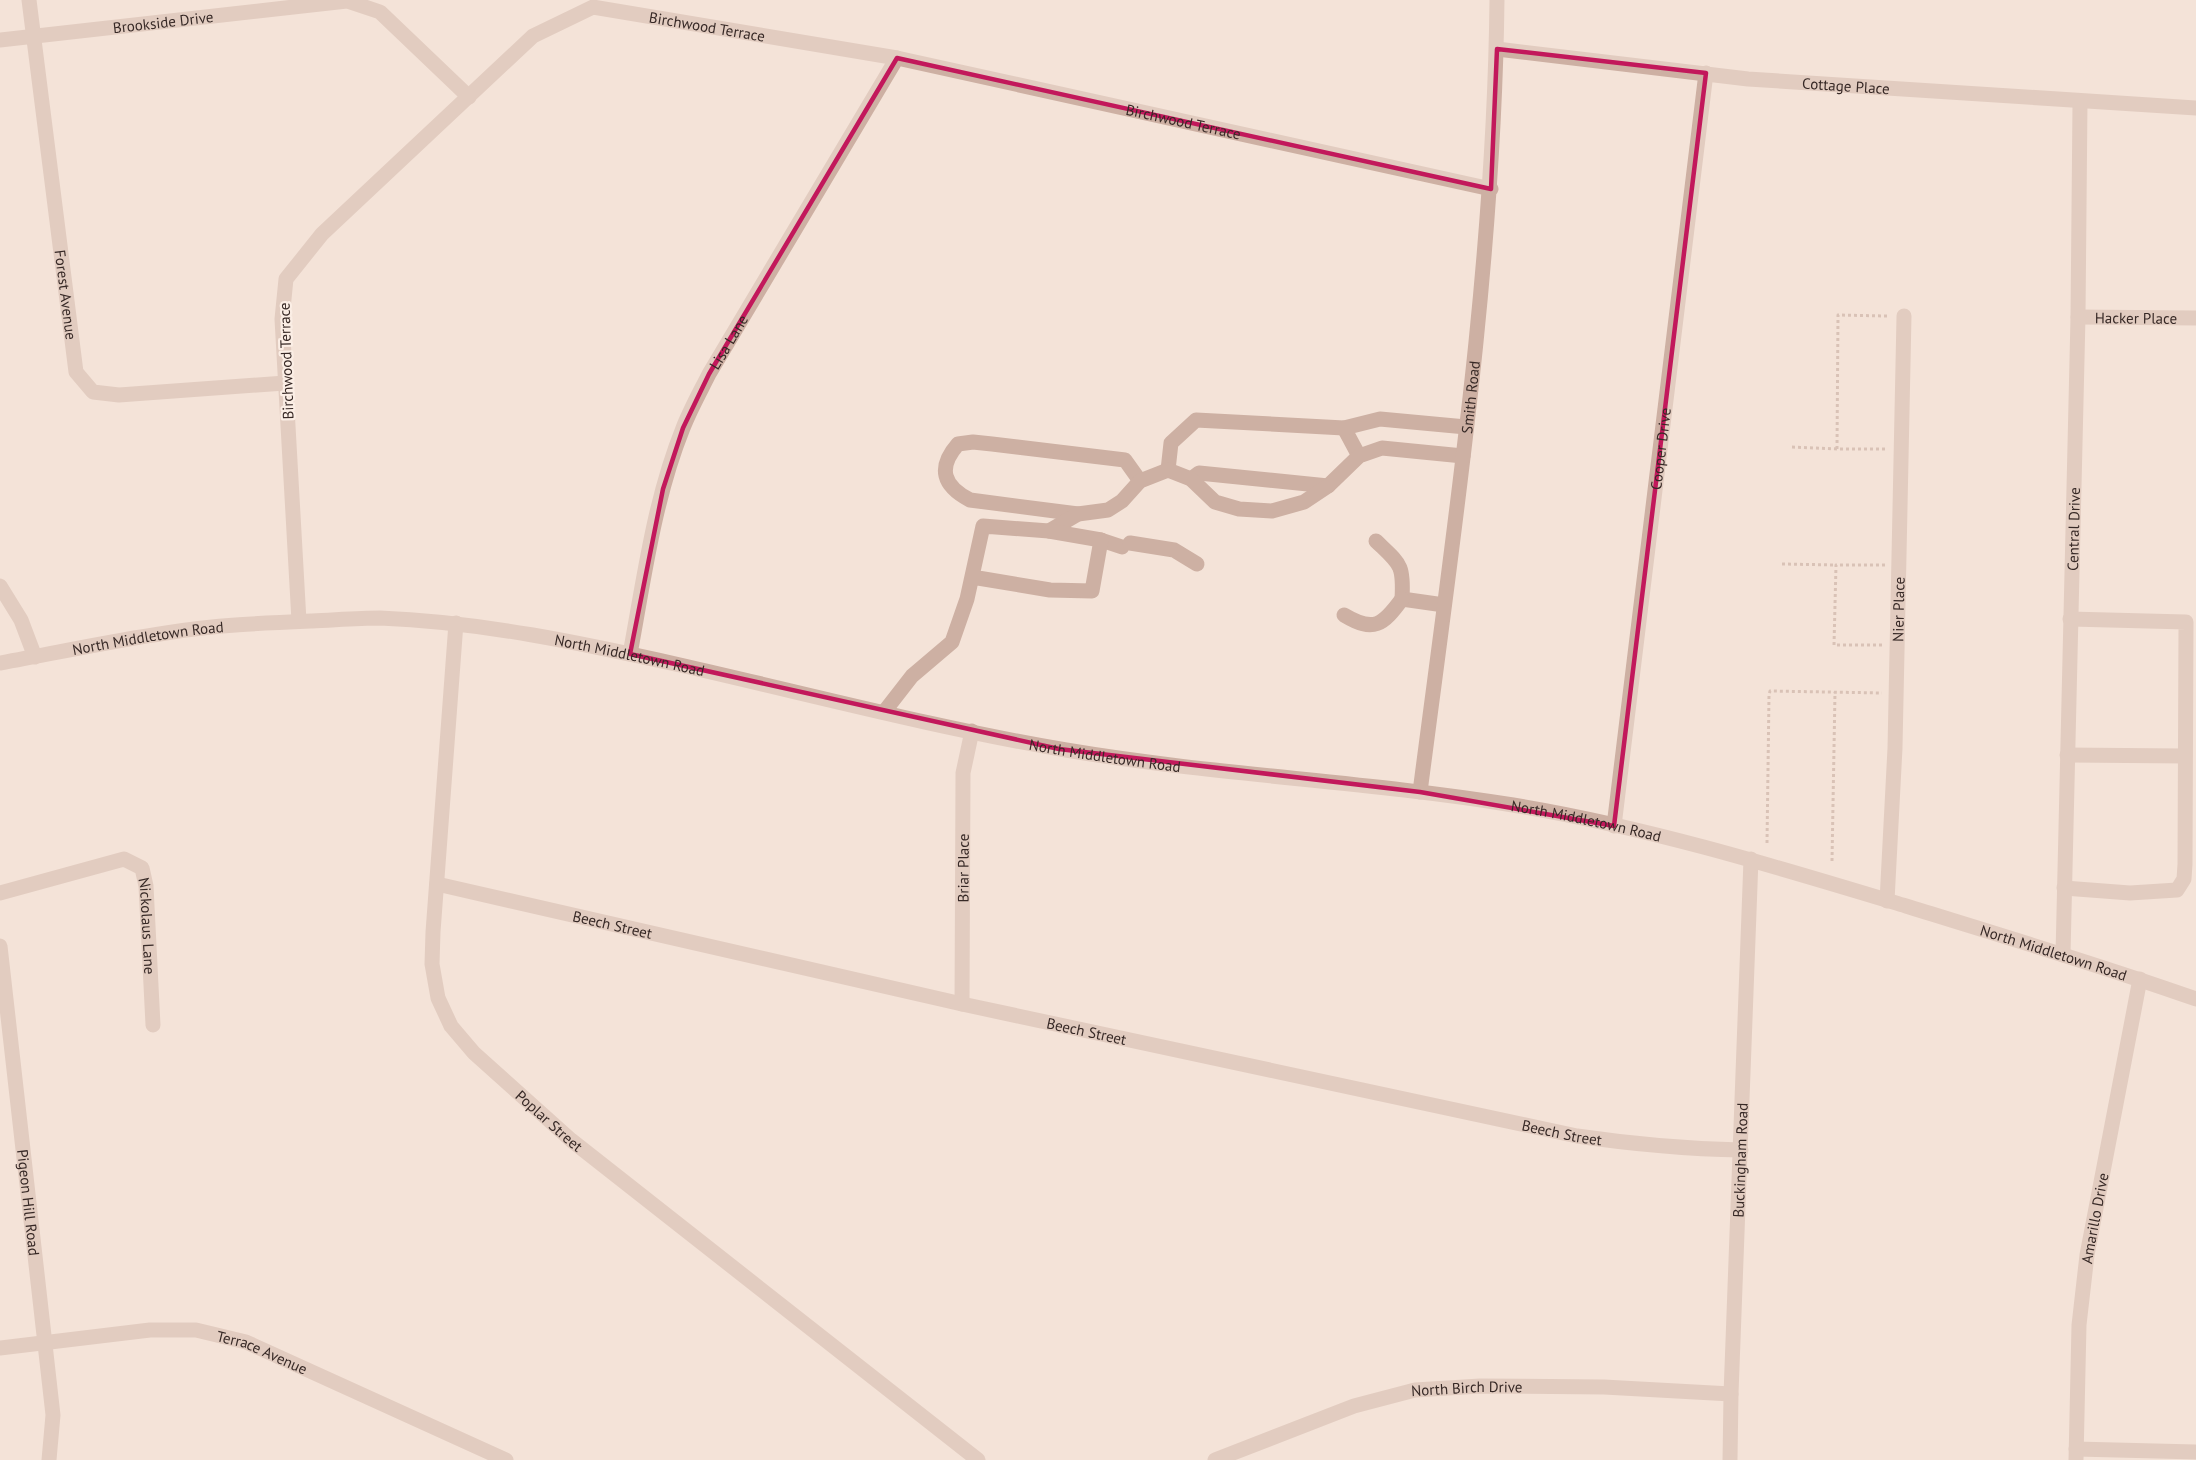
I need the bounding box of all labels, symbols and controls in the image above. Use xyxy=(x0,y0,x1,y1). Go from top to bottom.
street label: Brookside Drive xyxy=(112,7,214,37)
street label: Birchwood Terrace xyxy=(648,7,766,45)
street label: Cottage Place xyxy=(1802,73,1890,98)
street label: Birchwood Terrace xyxy=(1124,99,1243,143)
street label: Forest Avenue xyxy=(51,249,81,341)
street label: Birchwood Terrace xyxy=(274,302,298,420)
street label: Hacker Place xyxy=(2095,308,2177,327)
street label: Lisa Lane xyxy=(705,311,752,373)
street label: Smith Road xyxy=(1457,360,1484,435)
street label: Cooper Drive xyxy=(1646,407,1675,491)
street label: Central Drive xyxy=(2063,487,2083,571)
street label: Nier Place xyxy=(1888,576,1908,642)
street label: North Middletown Road xyxy=(70,617,224,659)
street label: North Middletown Road xyxy=(553,630,707,680)
street label: North Middletown Road xyxy=(1028,734,1182,776)
street label: North Middletown Road xyxy=(1510,795,1663,845)
street label: Briar Place xyxy=(953,834,972,902)
street label: Nickolaus Lane xyxy=(135,875,160,975)
street label: Beech Street xyxy=(571,906,654,942)
street label: North Middletown Road xyxy=(1978,920,2130,984)
street label: Beech Street xyxy=(1045,1013,1128,1049)
street label: Poplar Street xyxy=(512,1086,587,1155)
street label: Buckingham Road xyxy=(1728,1102,1751,1218)
street label: Beech Street xyxy=(1520,1115,1603,1149)
street label: Pigeon Hill Road xyxy=(14,1148,44,1257)
street label: Amarillo Drive xyxy=(2077,1171,2112,1265)
street label: Terrace Avenue xyxy=(215,1326,311,1378)
street label: North Birch Drive xyxy=(1410,1376,1523,1400)

